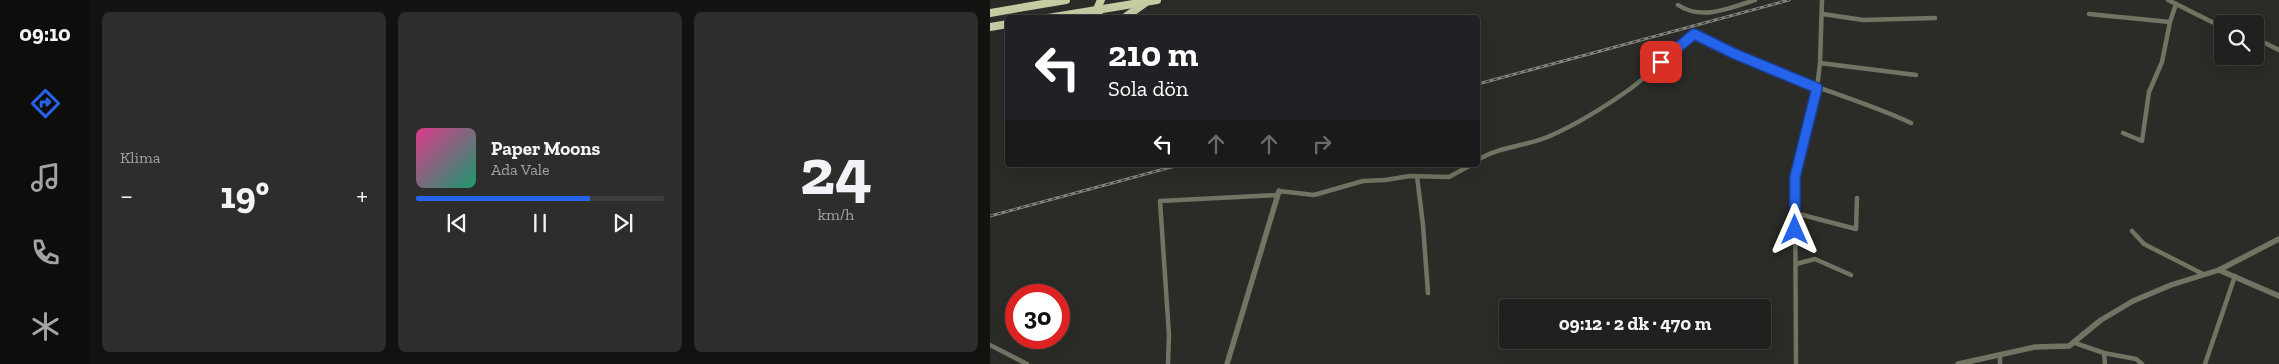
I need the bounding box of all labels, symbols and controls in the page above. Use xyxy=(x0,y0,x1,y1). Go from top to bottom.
map controls xyxy=(2214,15,2264,65)
button: search xyxy=(2214,15,2264,65)
text: 09:10 xyxy=(19,20,71,47)
text: 210 m xyxy=(1108,33,1198,75)
icon: left xyxy=(1025,35,1090,100)
pin xyxy=(1640,41,1682,83)
icon: arrive xyxy=(1647,48,1675,76)
text: Sola dön xyxy=(1108,75,1188,102)
icon: directions xyxy=(28,86,63,121)
icon: left xyxy=(1149,130,1177,158)
icon: ahead xyxy=(1202,130,1230,158)
icon: ahead xyxy=(1255,130,1283,158)
icon: right xyxy=(1308,130,1336,158)
text: 24 xyxy=(800,133,872,211)
text: Paper Moons xyxy=(491,137,600,160)
text: Klima xyxy=(120,148,161,167)
icon: music xyxy=(28,160,63,195)
text: Ada Vale xyxy=(491,160,550,179)
text: 19° xyxy=(220,172,269,218)
text: − xyxy=(120,179,133,212)
text: + xyxy=(356,179,368,212)
position arrow xyxy=(1768,203,1820,255)
text: km/h xyxy=(818,205,854,224)
icon: previous xyxy=(443,209,471,237)
icon: pause xyxy=(526,209,554,237)
icon: next xyxy=(609,209,637,237)
icon: phone xyxy=(28,235,63,270)
speed limit sign: 30 xyxy=(1005,284,1070,349)
icon: climate xyxy=(28,309,63,344)
text: 09:12 · 2 dk · 470 m xyxy=(1559,312,1711,335)

